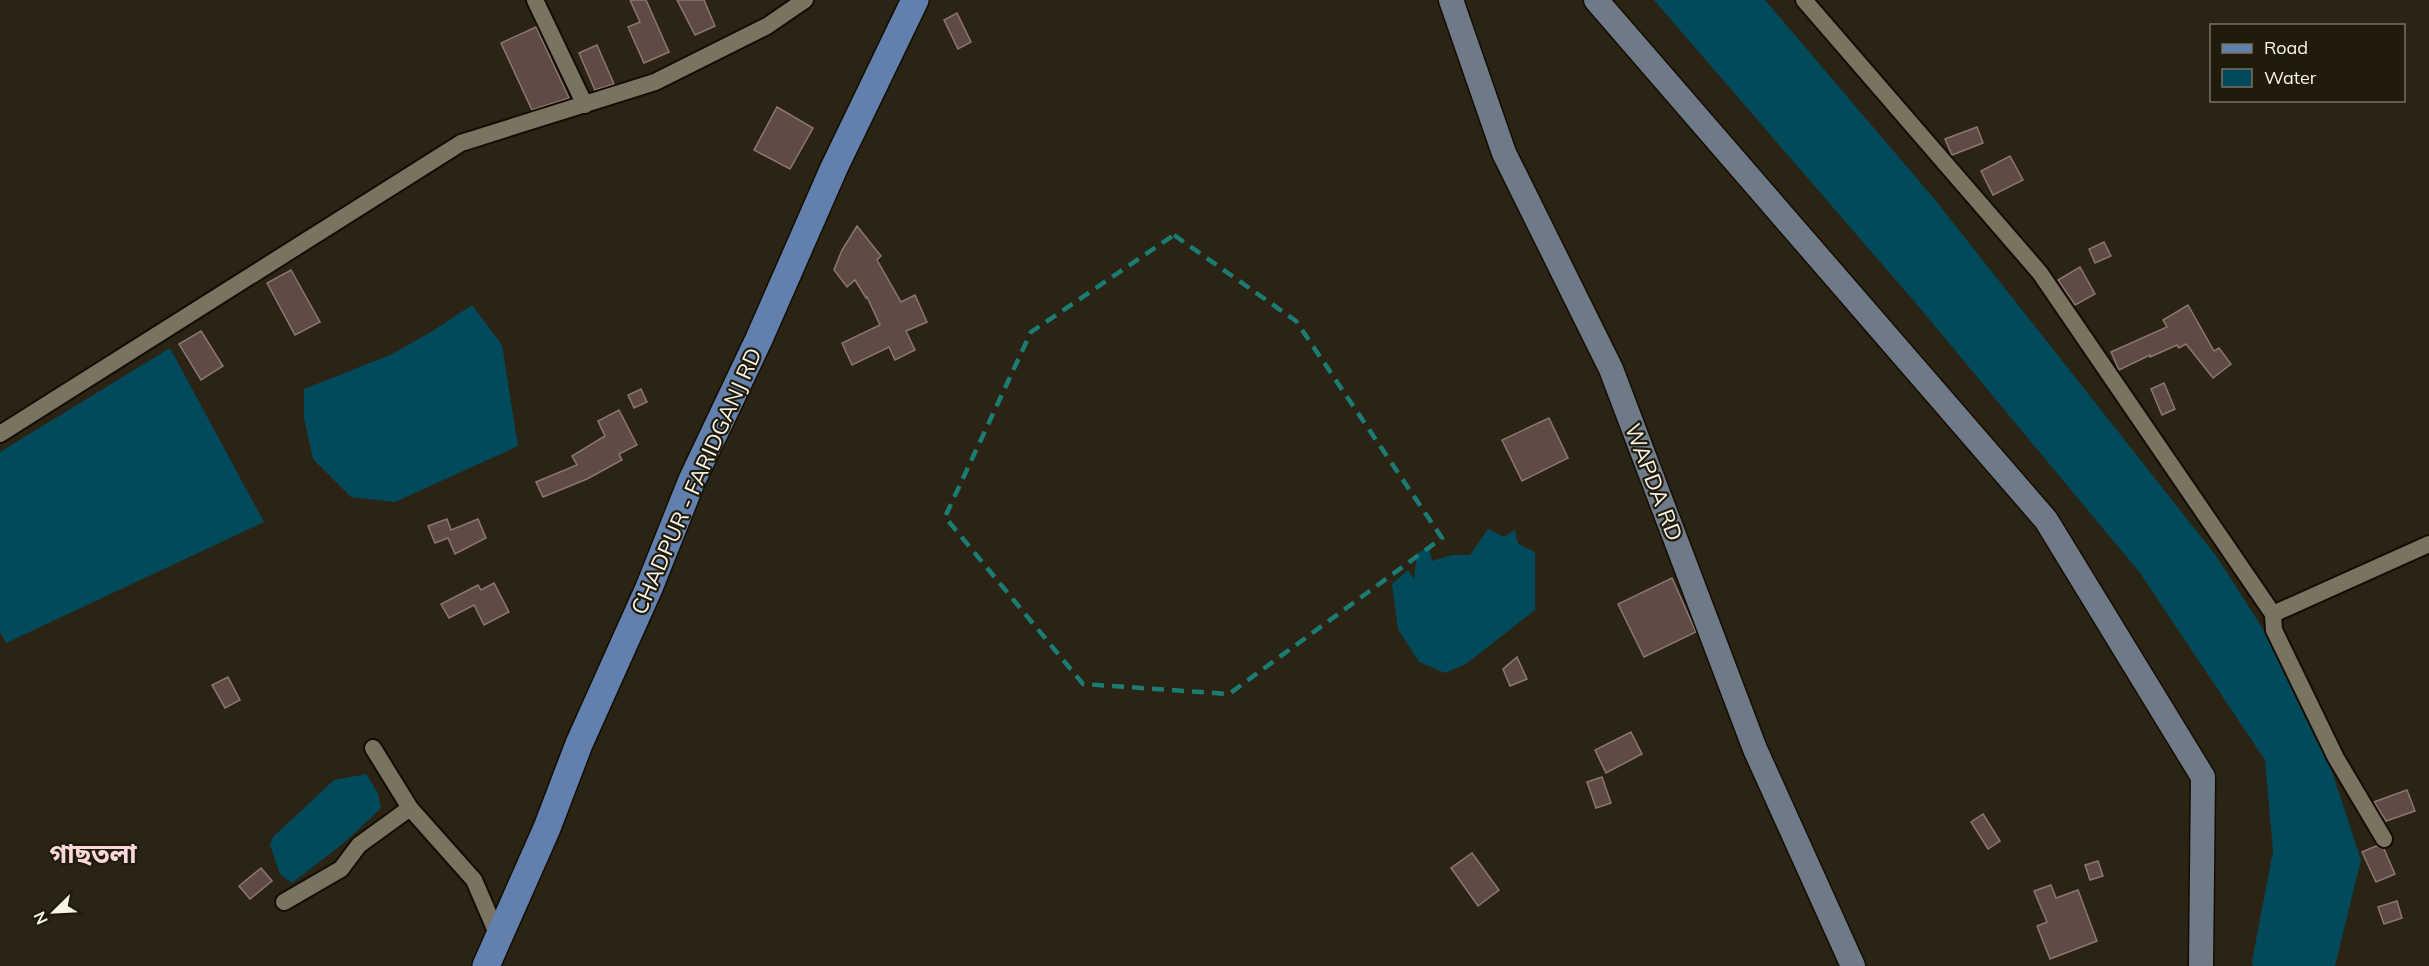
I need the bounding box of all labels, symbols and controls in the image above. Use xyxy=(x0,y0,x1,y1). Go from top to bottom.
legend xyxy=(2210,24,2405,102)
text: Road xyxy=(2264,36,2308,59)
text: Water xyxy=(2264,66,2317,89)
street label: CHADPUR - FARIDGANJ RD xyxy=(624,343,768,619)
street label: WAPDA RD xyxy=(1619,419,1689,545)
district label: গাছতলা xyxy=(49,837,137,870)
north arrow xyxy=(24,882,84,942)
text: N xyxy=(29,909,52,928)

